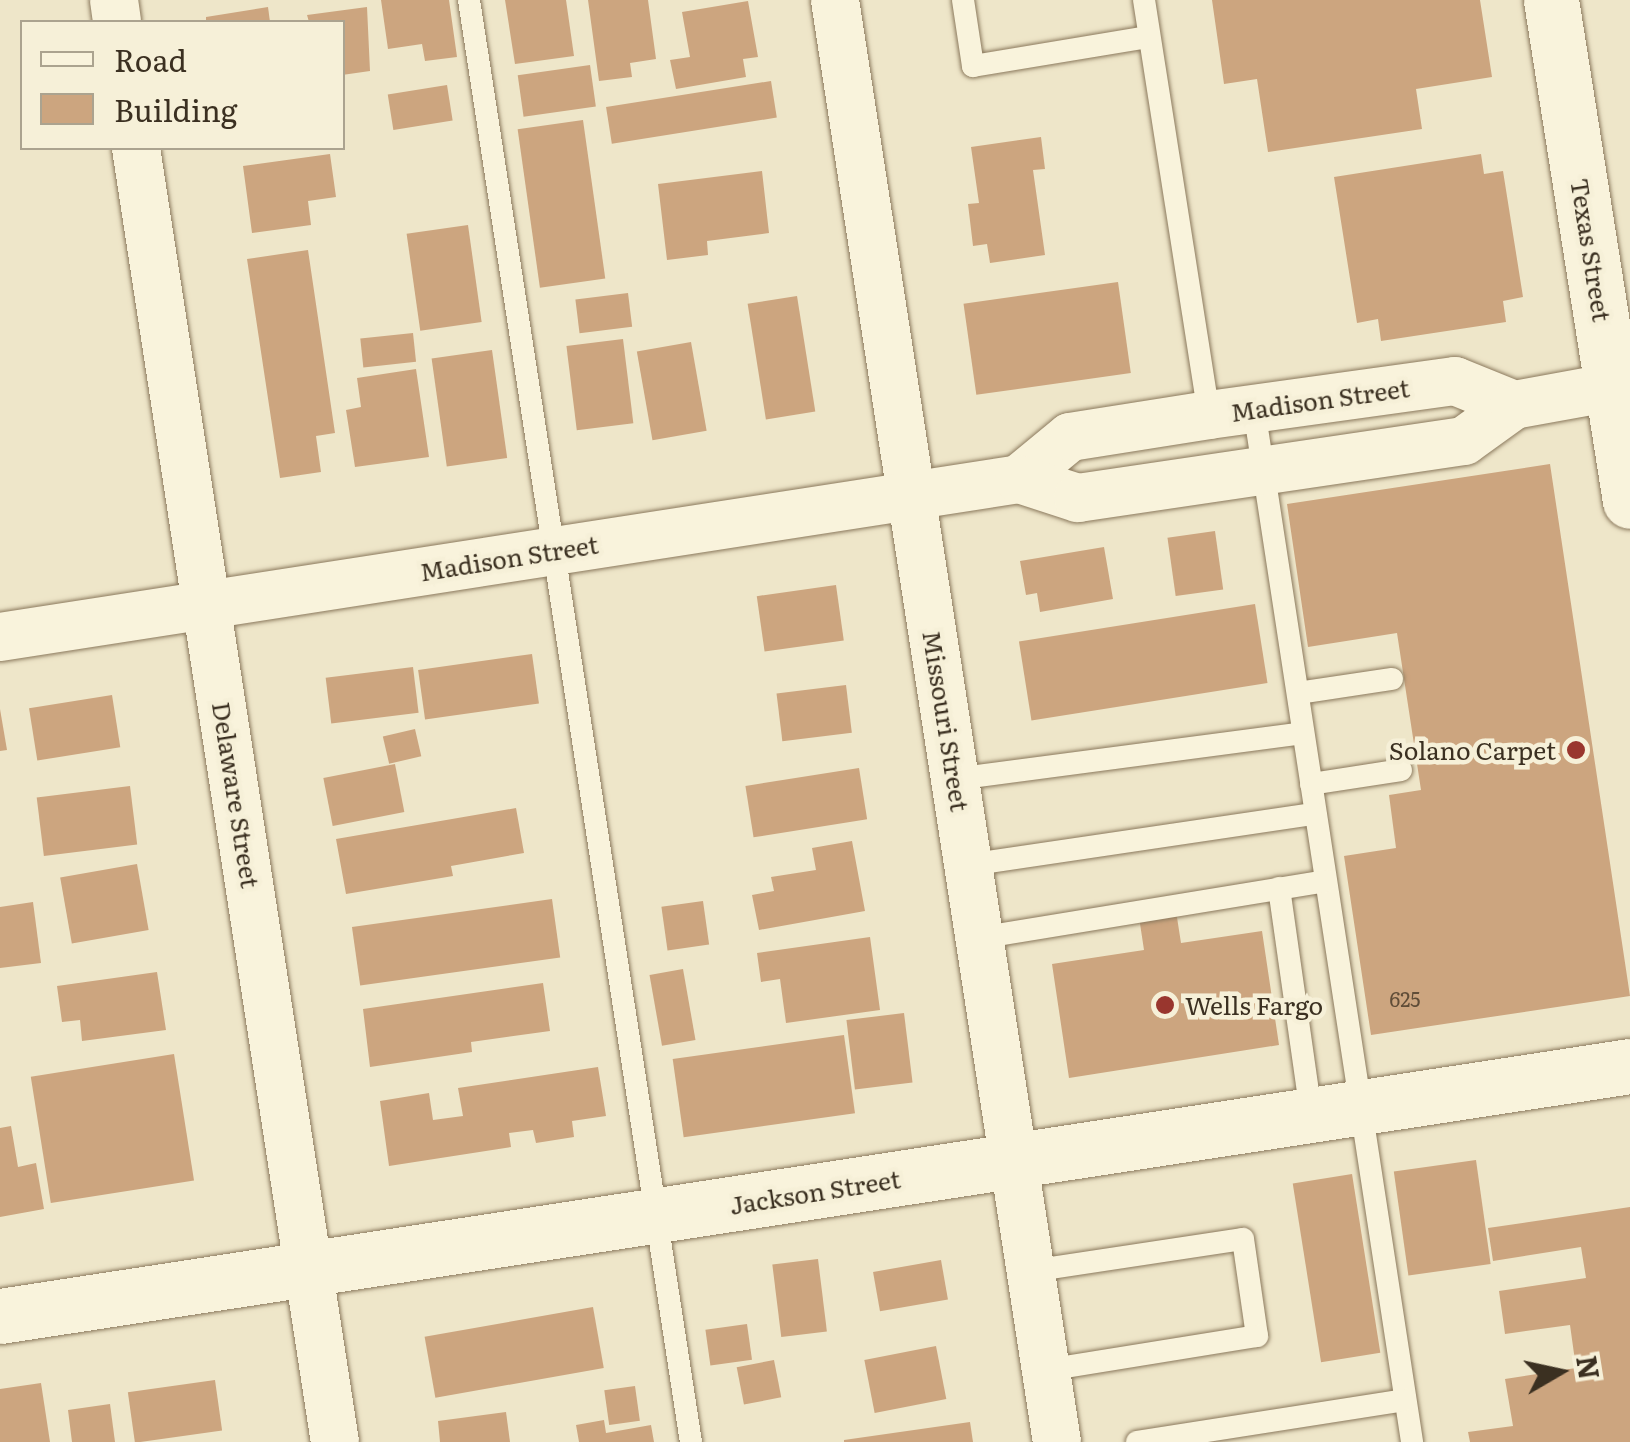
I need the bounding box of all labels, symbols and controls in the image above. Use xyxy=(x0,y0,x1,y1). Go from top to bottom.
legend xyxy=(20,20,345,150)
text: Road xyxy=(114,37,187,81)
text: Building xyxy=(114,87,238,131)
street label: Texas Street xyxy=(1565,176,1617,324)
street label: Madison Street xyxy=(1229,373,1411,427)
street label: Madison Street xyxy=(418,529,600,587)
street label: Missouri Street xyxy=(917,628,975,814)
street label: Delaware Street xyxy=(206,700,266,890)
place label: Solano Carpet xyxy=(1389,735,1556,765)
marker: Solano Carpet xyxy=(1565,739,1587,761)
house number: 625 xyxy=(1389,986,1421,1010)
place label: Wells Fargo xyxy=(1185,990,1323,1020)
marker: Wells Fargo xyxy=(1154,994,1176,1016)
street label: Jackson Street xyxy=(727,1164,903,1220)
north arrow xyxy=(1510,1322,1610,1422)
text: N xyxy=(1567,1352,1612,1382)

